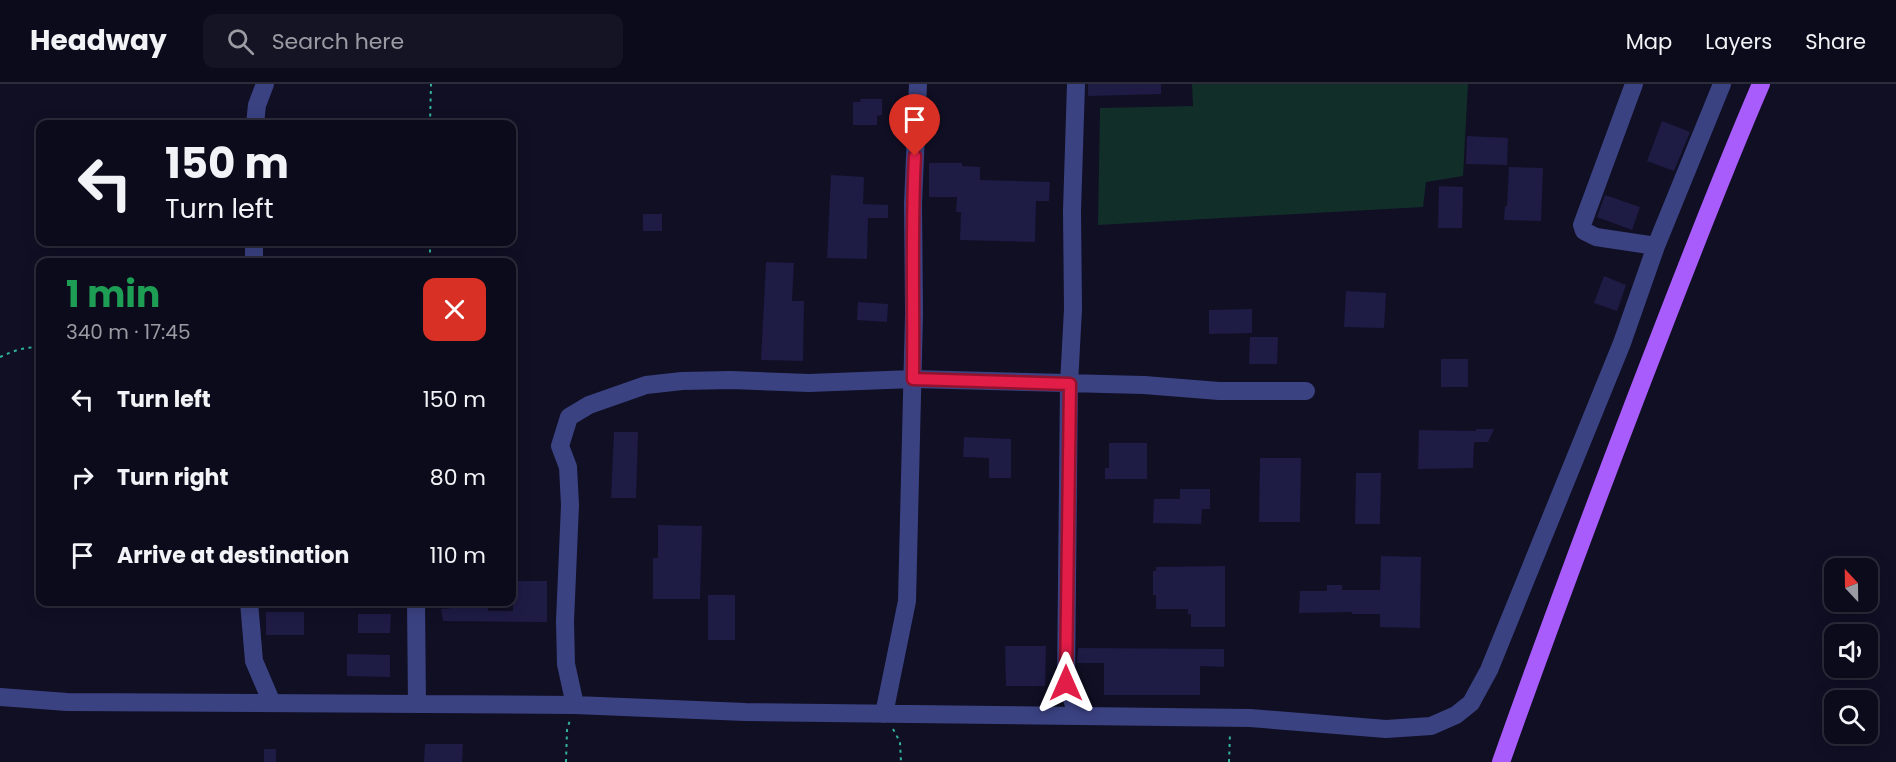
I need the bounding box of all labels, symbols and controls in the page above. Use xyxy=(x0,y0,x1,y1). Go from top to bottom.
search box xyxy=(203,14,623,68)
text: Headway xyxy=(30,21,167,60)
icon: search xyxy=(224,25,257,58)
text: Search here xyxy=(272,26,404,57)
text: Map xyxy=(1626,27,1672,56)
text: Layers xyxy=(1705,27,1772,56)
text: Share xyxy=(1805,27,1866,56)
pin xyxy=(889,94,940,156)
icon: arrive xyxy=(898,103,931,136)
text: 150 m xyxy=(165,134,289,193)
icon: left xyxy=(66,144,144,222)
text: Turn left xyxy=(165,190,274,227)
text: 1 min xyxy=(66,269,160,320)
button: close xyxy=(423,278,486,341)
text: 340 m · 17:45 xyxy=(66,318,191,346)
icon: left xyxy=(66,383,99,416)
text: Turn left xyxy=(117,384,211,415)
text: 150 m xyxy=(423,384,486,415)
icon: right xyxy=(66,461,99,494)
text: Turn right xyxy=(117,462,228,493)
text: 80 m xyxy=(430,462,486,493)
icon: arrive xyxy=(66,539,99,572)
text: Arrive at destination xyxy=(117,540,349,571)
text: 110 m xyxy=(430,540,486,571)
north arrow xyxy=(1824,558,1878,612)
map controls xyxy=(1824,558,1878,744)
button: sound xyxy=(1824,624,1878,678)
position arrow xyxy=(1034,651,1098,715)
button: search xyxy=(1824,690,1878,744)

